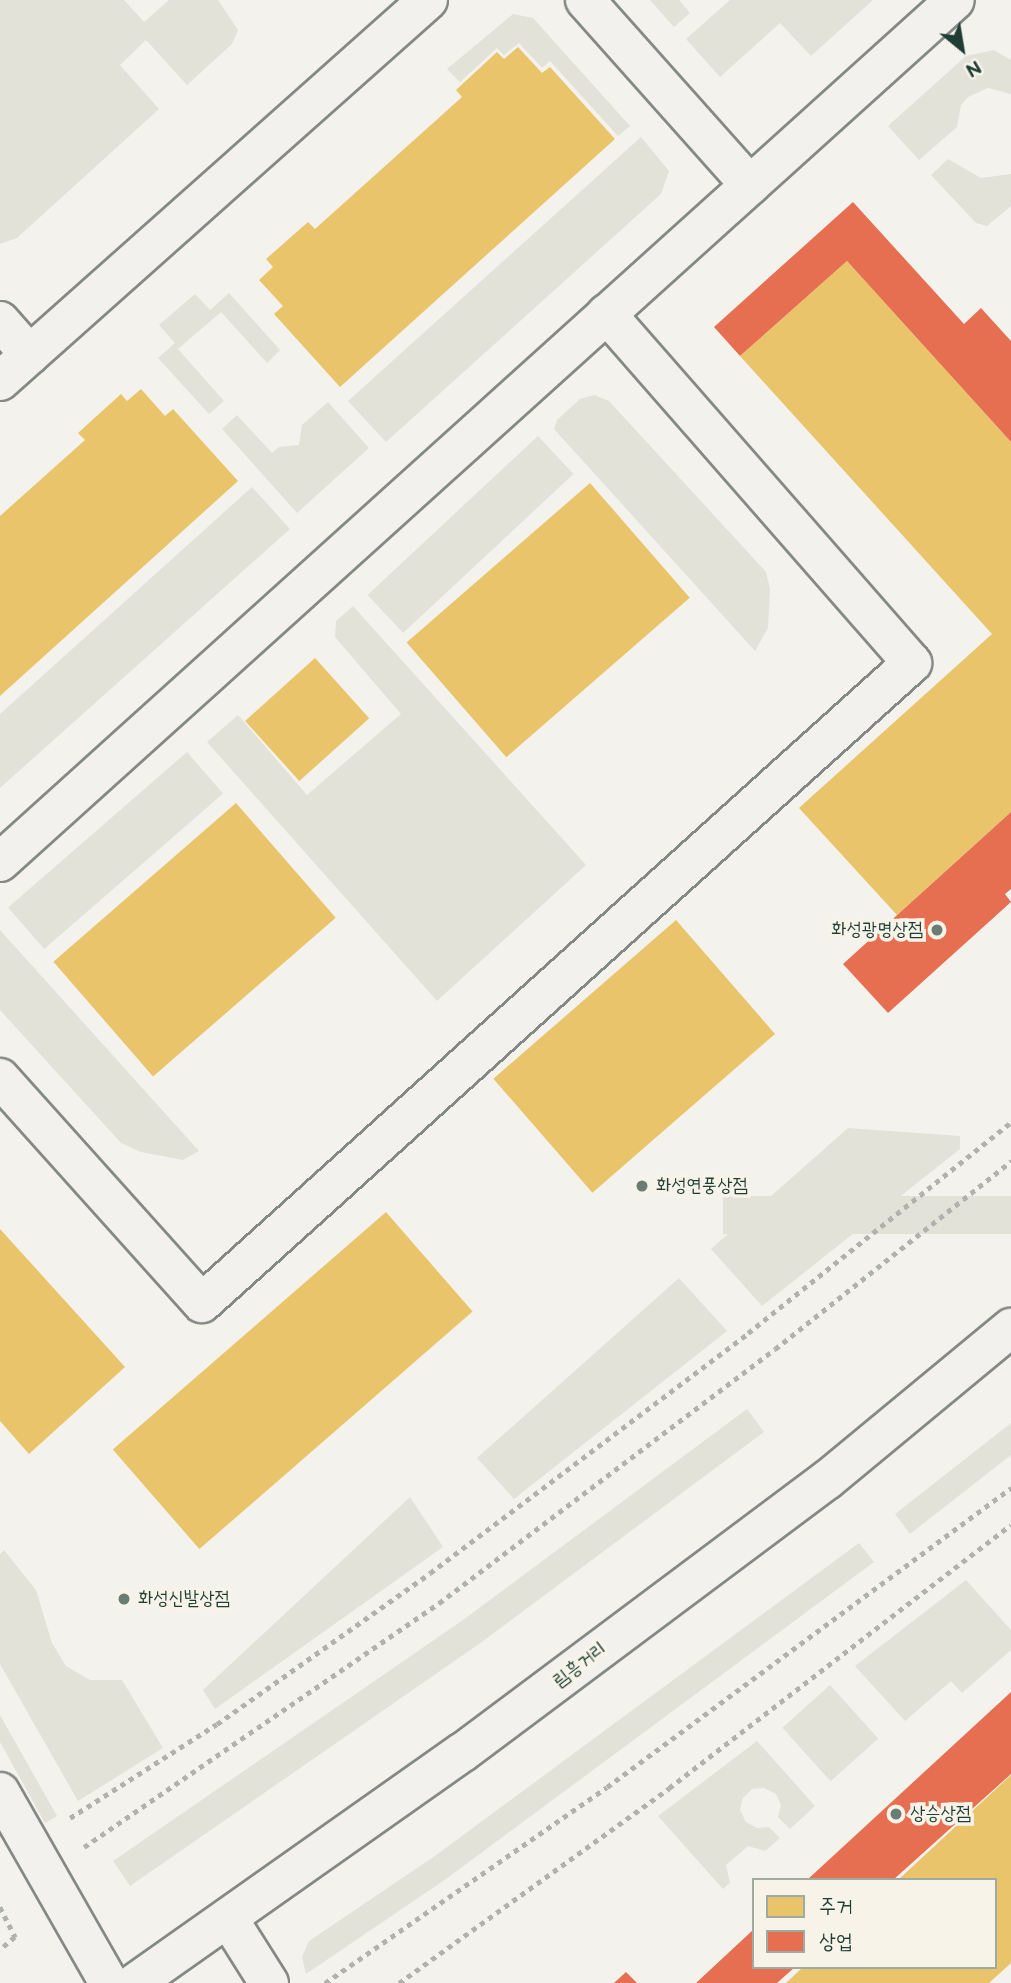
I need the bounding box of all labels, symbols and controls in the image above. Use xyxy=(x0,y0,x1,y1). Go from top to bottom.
north arrow xyxy=(927,14,997,84)
text: N xyxy=(961,54,985,81)
place label: 화성광명상점 xyxy=(831,919,923,941)
marker: 화성광명상점 xyxy=(929,922,945,938)
place label: 화성연풍상점 xyxy=(656,1175,748,1197)
marker: 화성연풍상점 xyxy=(634,1178,650,1194)
place label: 화성신발상점 xyxy=(138,1588,230,1610)
marker: 화성신발상점 xyxy=(116,1591,132,1607)
street label: 림흥거리 xyxy=(549,1637,611,1693)
place label: 상승상점 xyxy=(910,1803,971,1825)
marker: 상승상점 xyxy=(888,1806,904,1822)
legend xyxy=(752,1878,997,1969)
text: 주거 xyxy=(819,1894,853,1919)
text: 상업 xyxy=(819,1929,853,1954)

